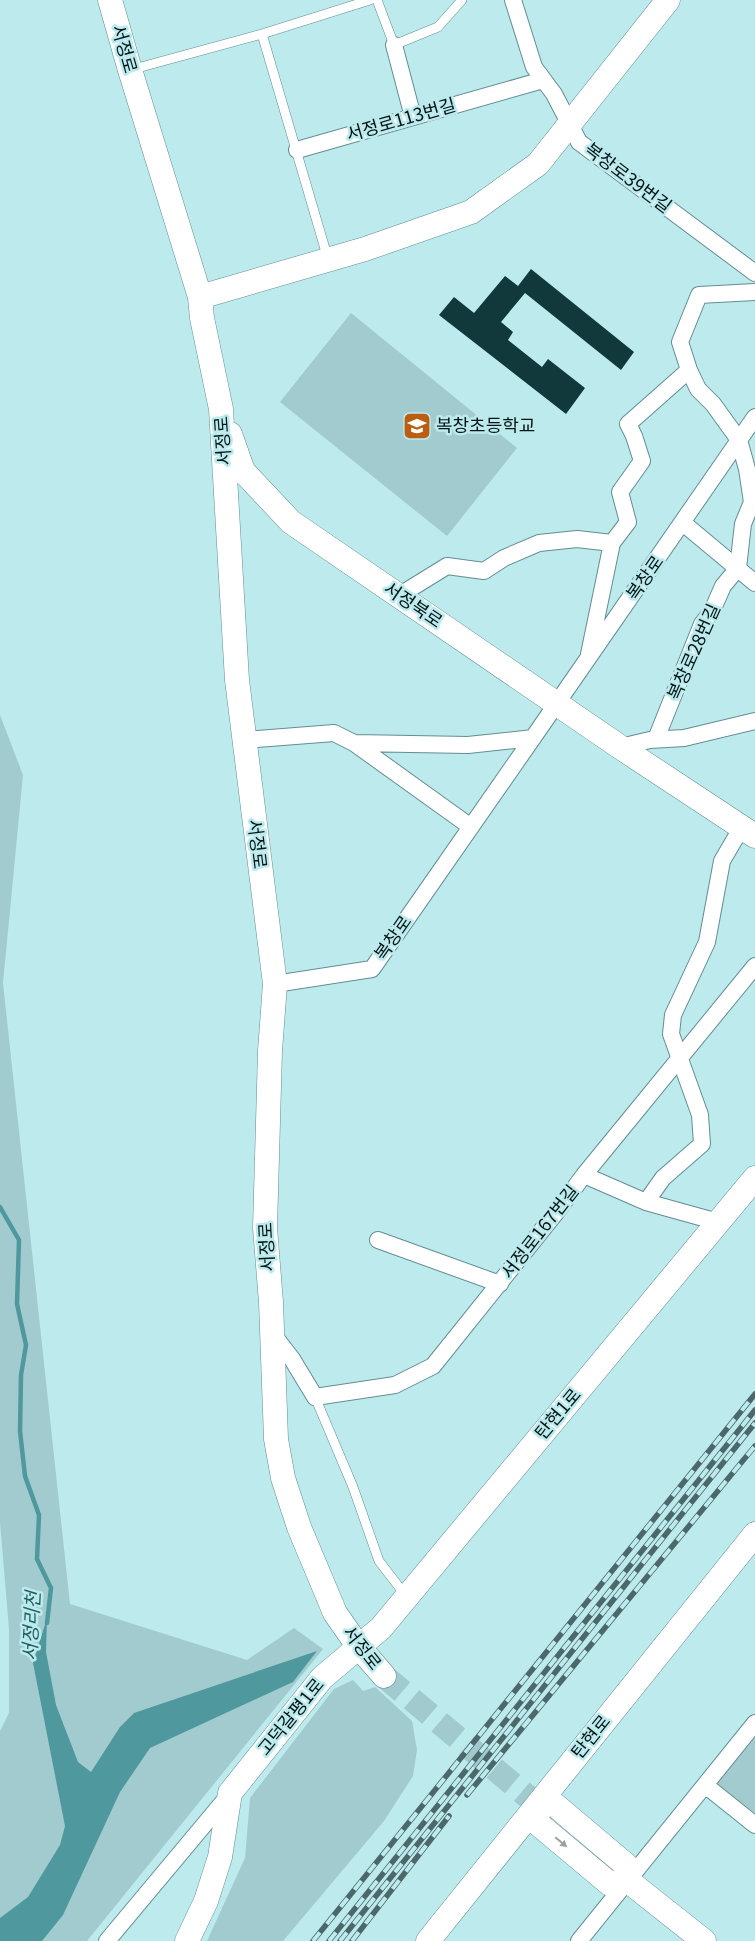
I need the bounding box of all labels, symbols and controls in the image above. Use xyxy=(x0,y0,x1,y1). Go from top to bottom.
street label: 서정로 xyxy=(107,21,145,76)
street label: 서정로113번길 xyxy=(343,90,458,146)
street label: 복창로39번길 xyxy=(580,135,678,218)
school or university icon: 복창초등학교 xyxy=(402,411,432,441)
place label: 복창초등학교 xyxy=(436,411,535,437)
street label: 서정로 xyxy=(206,415,236,467)
street label: 복창로 xyxy=(618,549,668,605)
street label: 서정북로 xyxy=(379,574,449,633)
street label: 복창로28번길 xyxy=(659,599,725,703)
street label: 서정로 xyxy=(243,818,275,870)
street label: 복창로 xyxy=(366,909,416,965)
street label: 서정로167번길 xyxy=(493,1178,583,1283)
street label: 서정로 xyxy=(251,1222,279,1273)
street label: 탄현1로 xyxy=(527,1382,586,1444)
water label: 서정리천 xyxy=(14,1589,45,1662)
street label: 서정로 xyxy=(338,1619,389,1674)
street label: 고덕갈평1로 xyxy=(250,1672,329,1760)
street label: 탄현로 xyxy=(564,1708,615,1763)
one-way arrow xyxy=(554,1837,567,1848)

